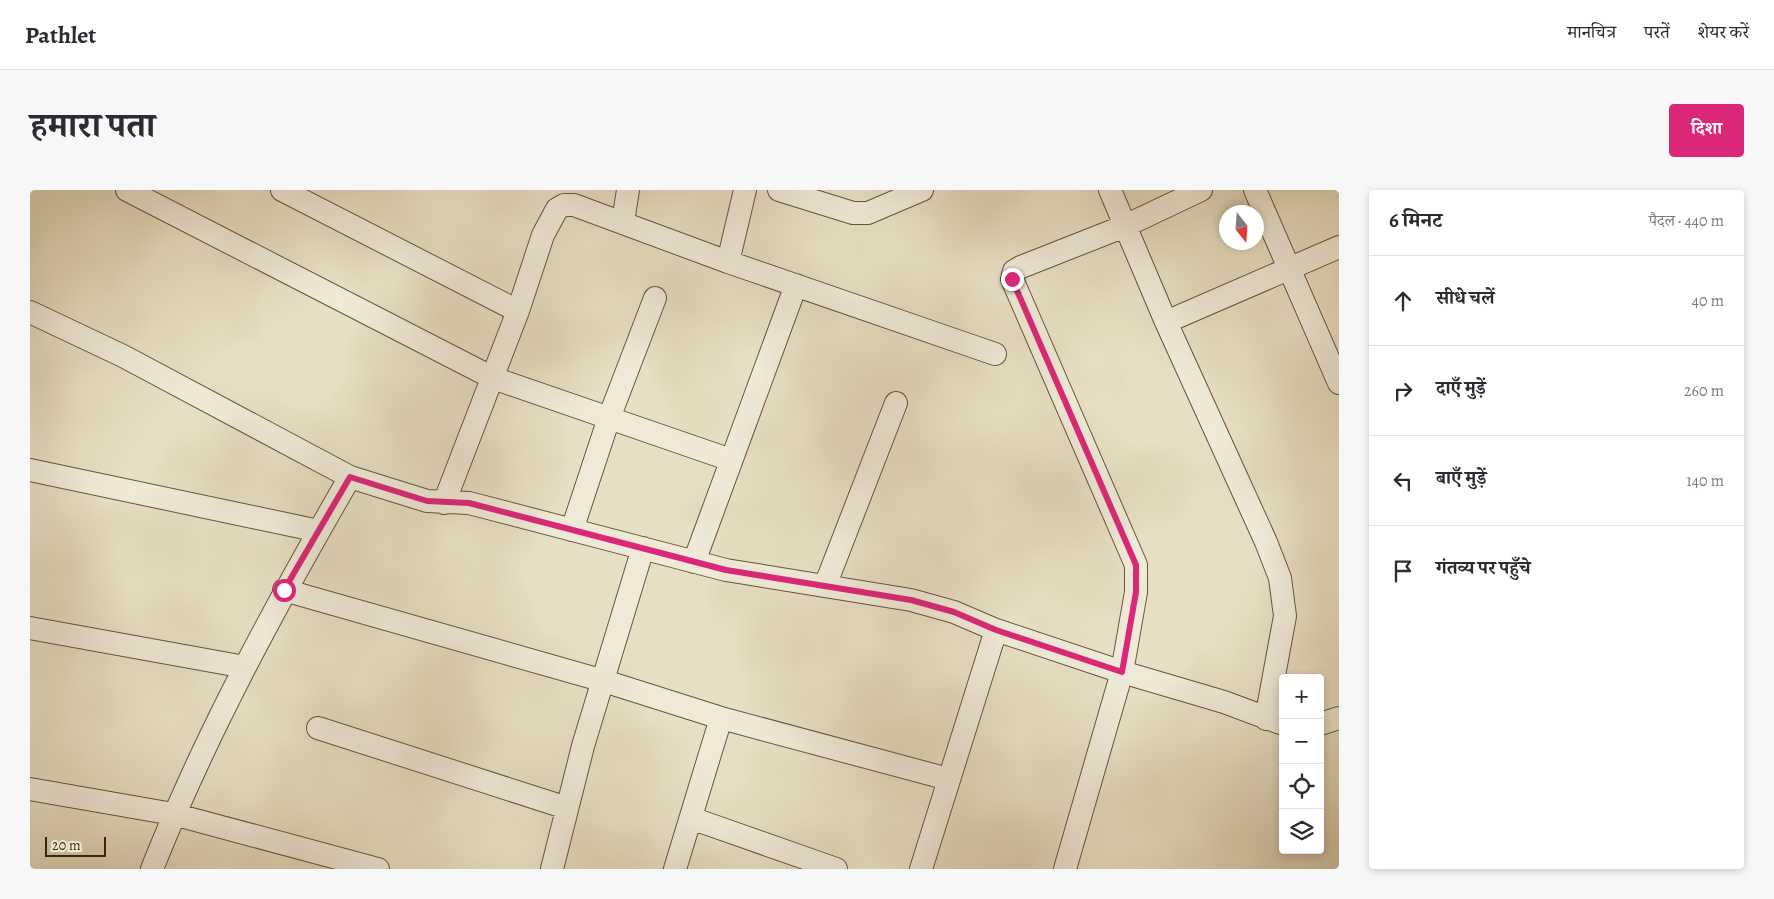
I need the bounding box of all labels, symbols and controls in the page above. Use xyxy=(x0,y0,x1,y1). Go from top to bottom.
text: Pathlet xyxy=(25,19,96,51)
text: मानचित्र xyxy=(1567,20,1616,44)
text: परतें xyxy=(1644,20,1670,44)
text: शेयर करें xyxy=(1698,20,1749,44)
text: हमारा पता xyxy=(30,101,155,149)
button: दिशा xyxy=(1669,104,1744,157)
north arrow xyxy=(1219,205,1264,250)
text: 6 मिनट xyxy=(1389,206,1442,234)
text: पैदल · 440 m xyxy=(1649,210,1724,232)
route end xyxy=(1001,268,1024,291)
text: सीधे चलें xyxy=(1436,285,1494,311)
icon: ahead xyxy=(1389,287,1417,315)
text: 40 m xyxy=(1692,290,1724,312)
text: दाएँ मुड़ें xyxy=(1436,375,1486,401)
icon: right xyxy=(1389,377,1417,405)
text: 260 m xyxy=(1684,380,1724,402)
text: बाएँ मुड़ें xyxy=(1436,465,1486,491)
icon: left xyxy=(1389,467,1417,495)
text: 140 m xyxy=(1686,470,1724,492)
text: गंतव्य पर पहुँचे xyxy=(1436,555,1531,581)
icon: arrive xyxy=(1389,557,1417,585)
route start xyxy=(273,579,296,602)
map controls xyxy=(1279,674,1324,854)
button: + xyxy=(1279,674,1324,719)
button: − xyxy=(1279,719,1324,764)
button: locate xyxy=(1279,764,1324,809)
button: layers xyxy=(1279,809,1324,854)
scale bar xyxy=(45,834,106,857)
text: 20 m xyxy=(52,836,81,855)

